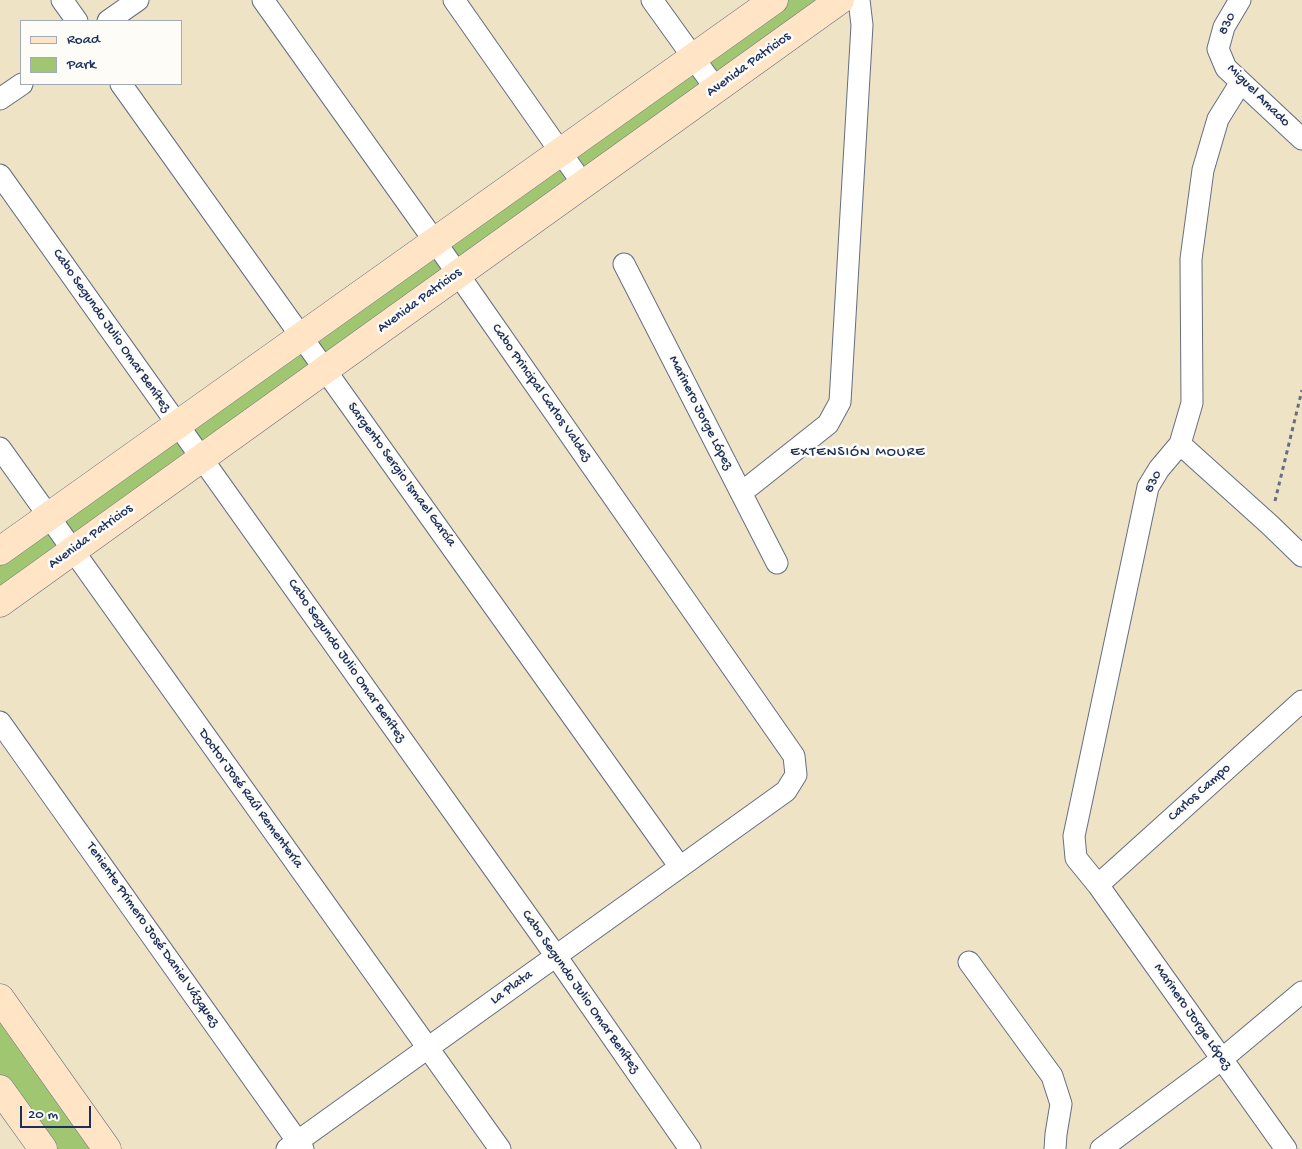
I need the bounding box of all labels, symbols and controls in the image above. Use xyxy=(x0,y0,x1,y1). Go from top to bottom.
street label: 830 xyxy=(1216,10,1240,38)
legend xyxy=(20,20,182,85)
street label: Avenida Patricios xyxy=(704,29,794,101)
text: Road xyxy=(67,31,100,49)
text: Park xyxy=(67,56,96,74)
street label: Miguel Amado xyxy=(1223,61,1293,131)
street label: Cabo Segundo Julio Omar Benítez xyxy=(48,246,174,416)
street label: Avenida Patricios xyxy=(375,265,465,337)
street label: Cabo Principal Carlos Valdez xyxy=(487,321,595,465)
street label: Marinero Jorge López xyxy=(664,353,736,473)
street label: Sargento Sergio Ismael García xyxy=(343,399,459,551)
district label: EXTENSIÓN MOURE xyxy=(788,444,928,462)
street label: 830 xyxy=(1141,468,1167,496)
street label: Avenida Patricios xyxy=(46,501,136,573)
street label: Cabo Segundo Julio Omar Benítez xyxy=(283,576,409,746)
street label: Doctor José Raúl Rementería xyxy=(194,726,306,872)
street label: Carlos Campo xyxy=(1165,760,1235,826)
street label: Teniente Primero José Daniel Vázquez xyxy=(82,839,222,1031)
street label: Cabo Segundo Julio Omar Benítez xyxy=(517,907,643,1077)
street label: Marinero Jorge López xyxy=(1149,961,1235,1073)
street label: La Plata xyxy=(488,967,536,1009)
scale bar xyxy=(22,1096,94,1128)
text: 20 m xyxy=(28,1106,58,1124)

